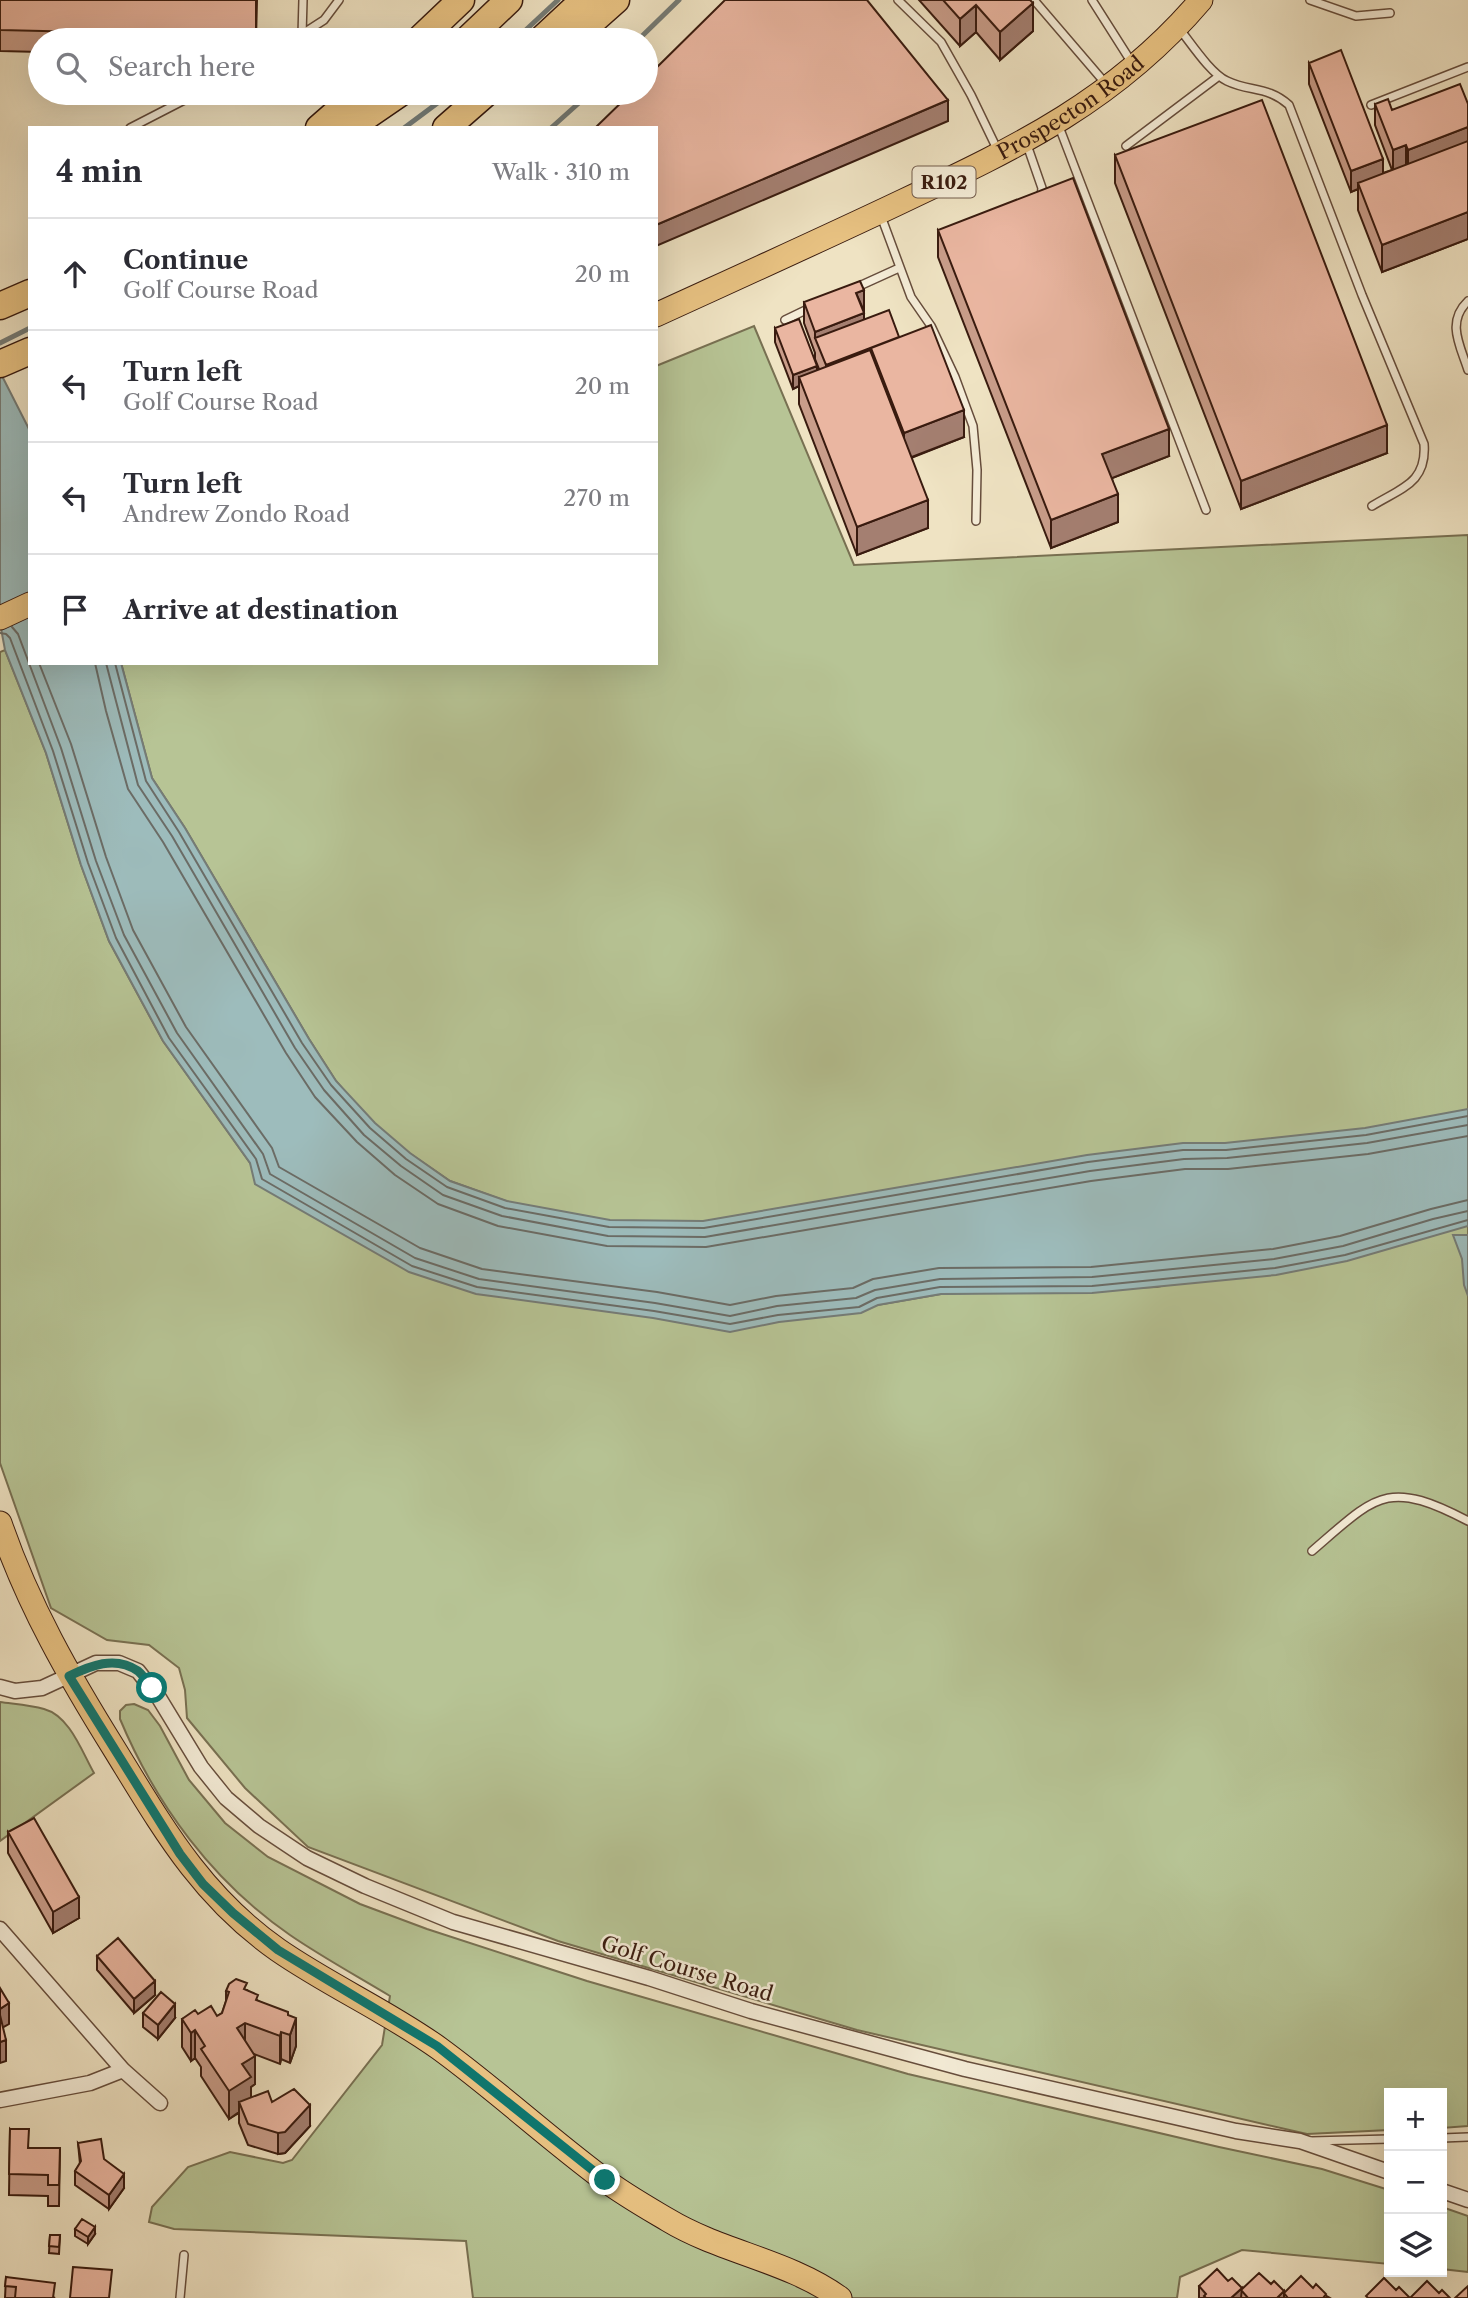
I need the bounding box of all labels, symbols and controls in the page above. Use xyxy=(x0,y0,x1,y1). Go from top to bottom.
search box xyxy=(28,28,658,105)
icon: search xyxy=(52,48,90,86)
street label: Prospecton Road xyxy=(993,50,1149,165)
text: Search here xyxy=(108,51,255,83)
text: 4 min xyxy=(56,153,142,190)
text: Walk · 310 m xyxy=(492,158,630,186)
road number: R102 xyxy=(912,166,976,198)
text: Continue xyxy=(123,244,248,276)
icon: ahead xyxy=(56,255,94,293)
text: 20 m xyxy=(575,260,630,288)
text: Golf Course Road xyxy=(123,276,318,304)
text: Turn left xyxy=(123,356,242,388)
icon: left xyxy=(56,367,94,405)
text: 20 m xyxy=(575,372,630,400)
text: Golf Course Road xyxy=(123,388,318,416)
text: Turn left xyxy=(123,468,242,500)
icon: left xyxy=(56,479,94,517)
text: 270 m xyxy=(563,484,630,512)
text: Andrew Zondo Road xyxy=(123,500,350,528)
icon: arrive xyxy=(56,591,94,629)
text: Arrive at destination xyxy=(123,594,398,626)
route start xyxy=(136,1672,167,1703)
street label: Golf Course Road xyxy=(598,1930,776,2007)
map controls xyxy=(1384,2088,1447,2277)
button: + xyxy=(1384,2088,1447,2151)
button: − xyxy=(1384,2151,1447,2214)
route end xyxy=(589,2164,620,2195)
button: layers xyxy=(1384,2214,1447,2277)

